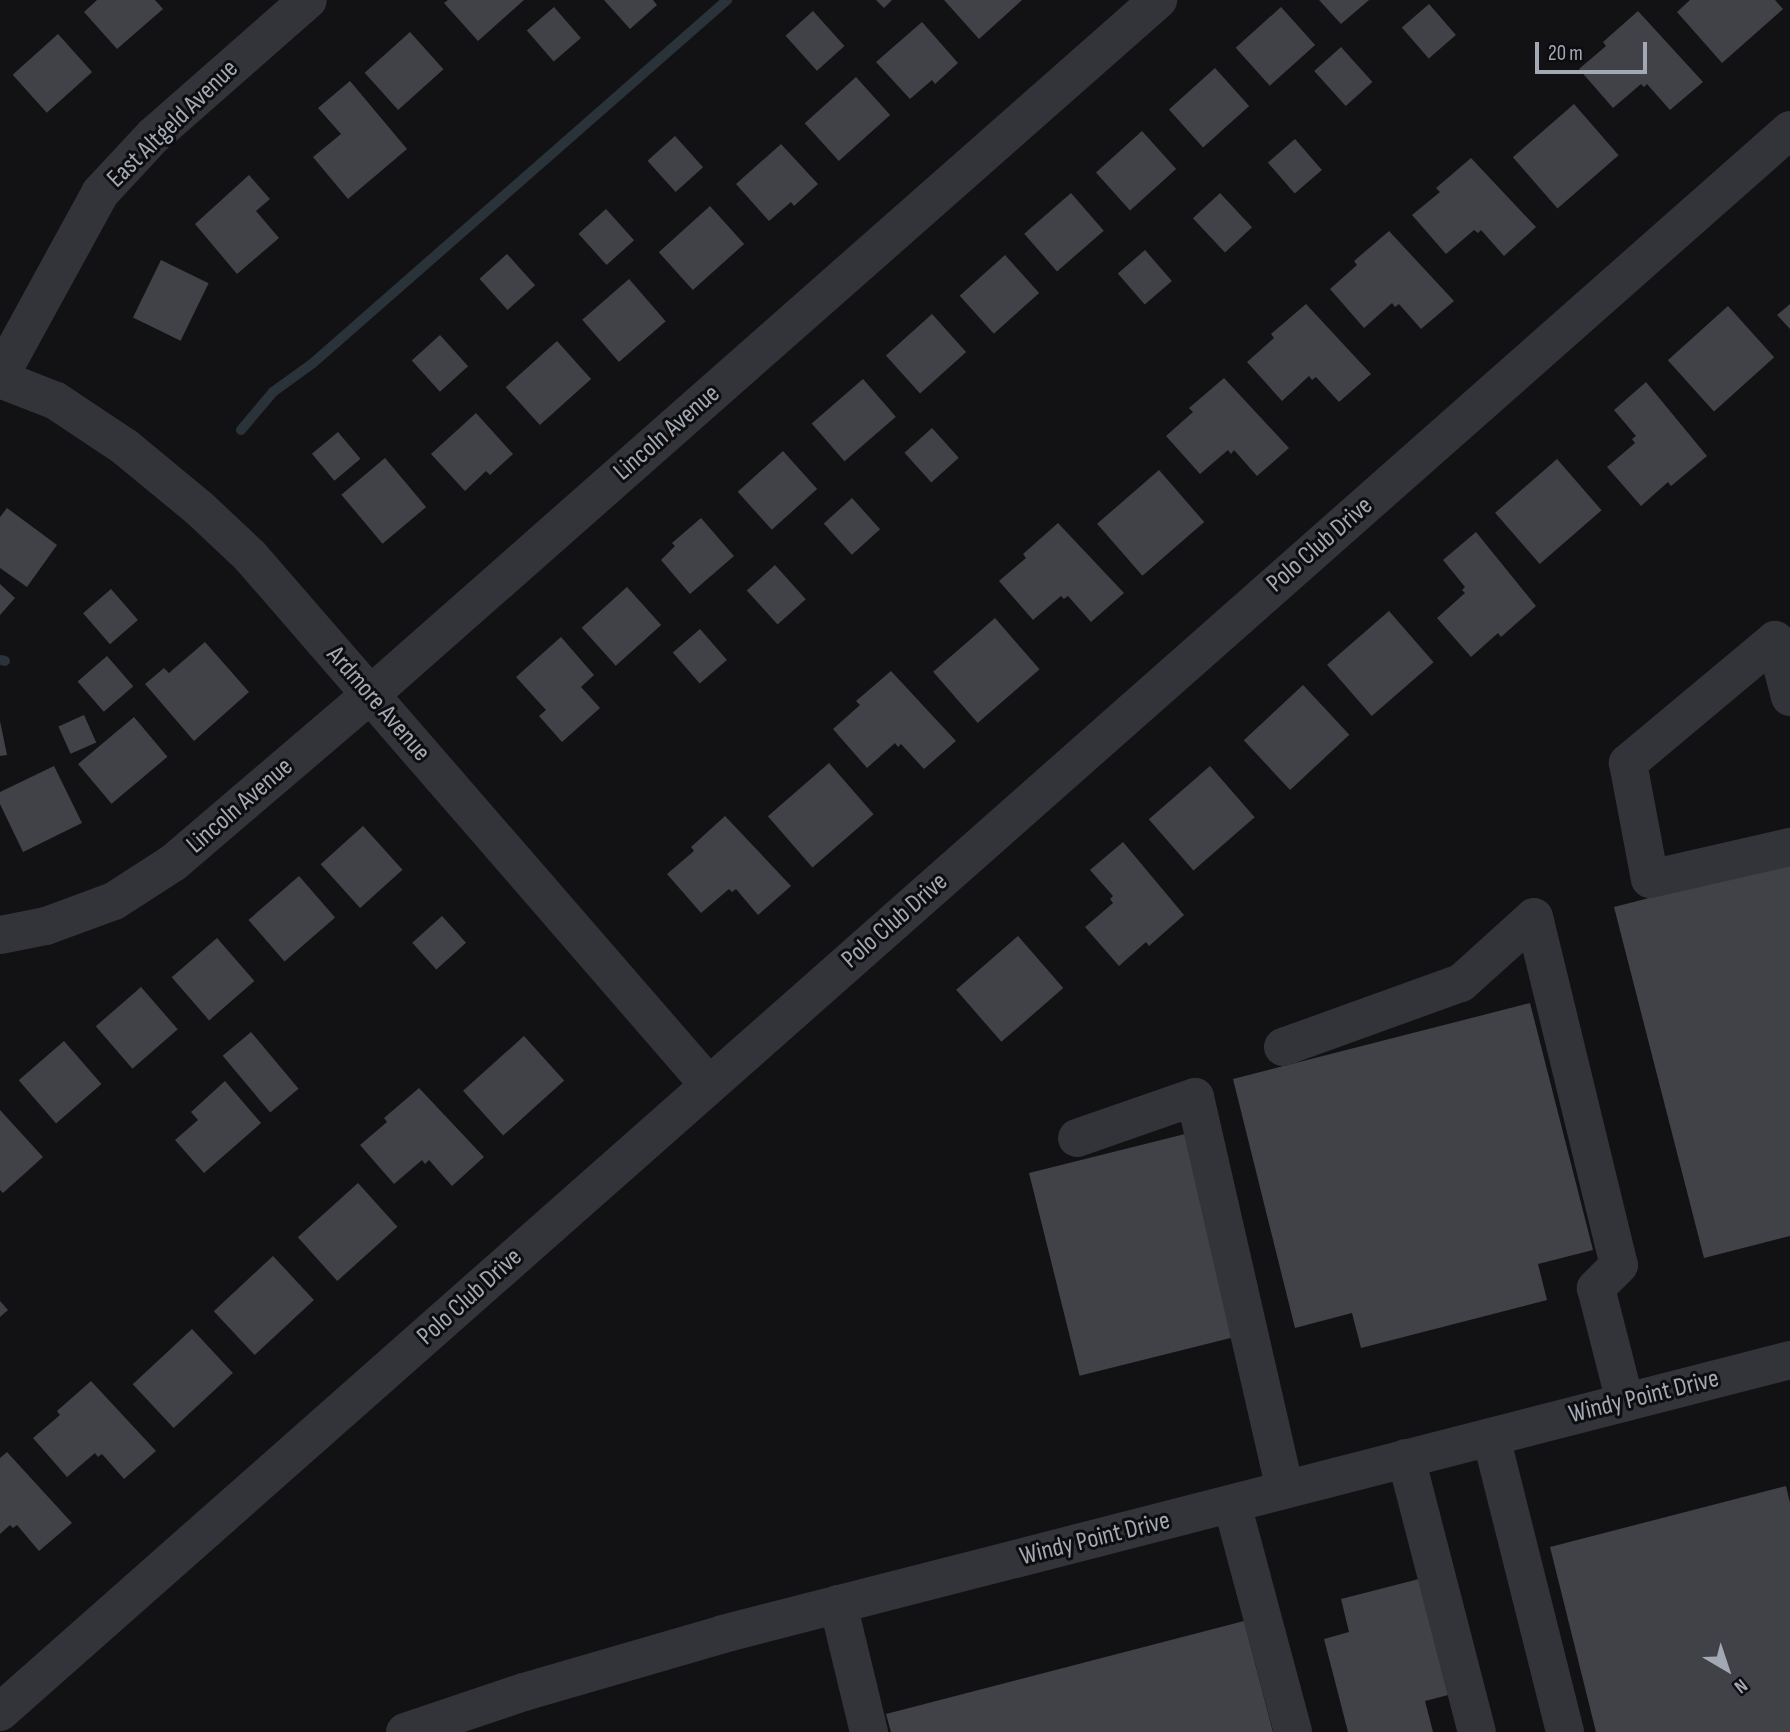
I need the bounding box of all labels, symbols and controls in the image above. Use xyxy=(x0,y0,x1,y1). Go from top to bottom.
scale bar xyxy=(1538,28,1650,72)
text: 20 m xyxy=(1548,41,1583,66)
street label: East Altgeld Avenue xyxy=(101,54,245,194)
street label: Lincoln Avenue xyxy=(608,378,726,488)
street label: Polo Club Drive xyxy=(1261,491,1379,599)
street label: Ardmore Avenue xyxy=(320,640,436,768)
street label: Lincoln Avenue xyxy=(181,751,299,861)
street label: Polo Club Drive xyxy=(836,867,954,975)
street label: Polo Club Drive xyxy=(411,1242,529,1352)
street label: Windy Point Drive xyxy=(1566,1363,1722,1431)
street label: Windy Point Drive xyxy=(1017,1505,1173,1573)
north arrow xyxy=(1692,1634,1762,1704)
text: N xyxy=(1729,1674,1752,1698)

